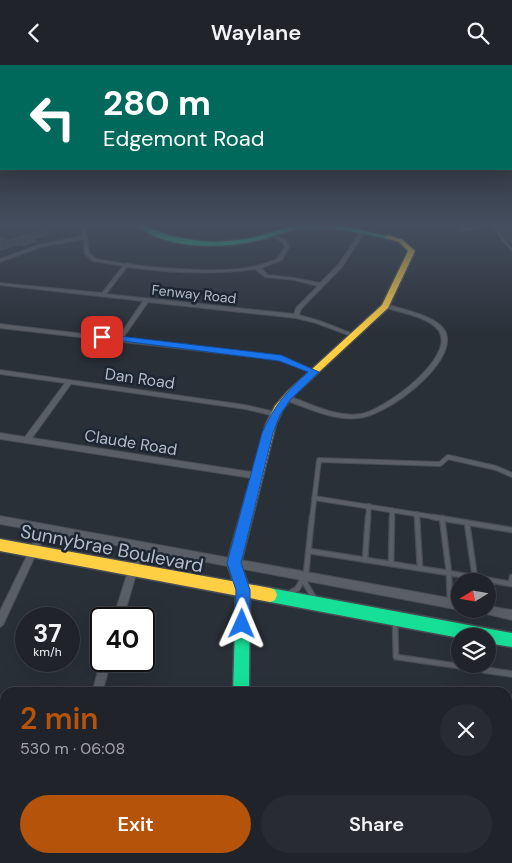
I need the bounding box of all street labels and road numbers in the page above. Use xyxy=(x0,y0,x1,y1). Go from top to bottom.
street label: Fenway Road xyxy=(151,281,237,307)
street label: Dan Road xyxy=(104,363,176,394)
street label: Claude Road xyxy=(83,425,179,460)
street label: Sunnybrae Boulevard xyxy=(18,518,205,578)

